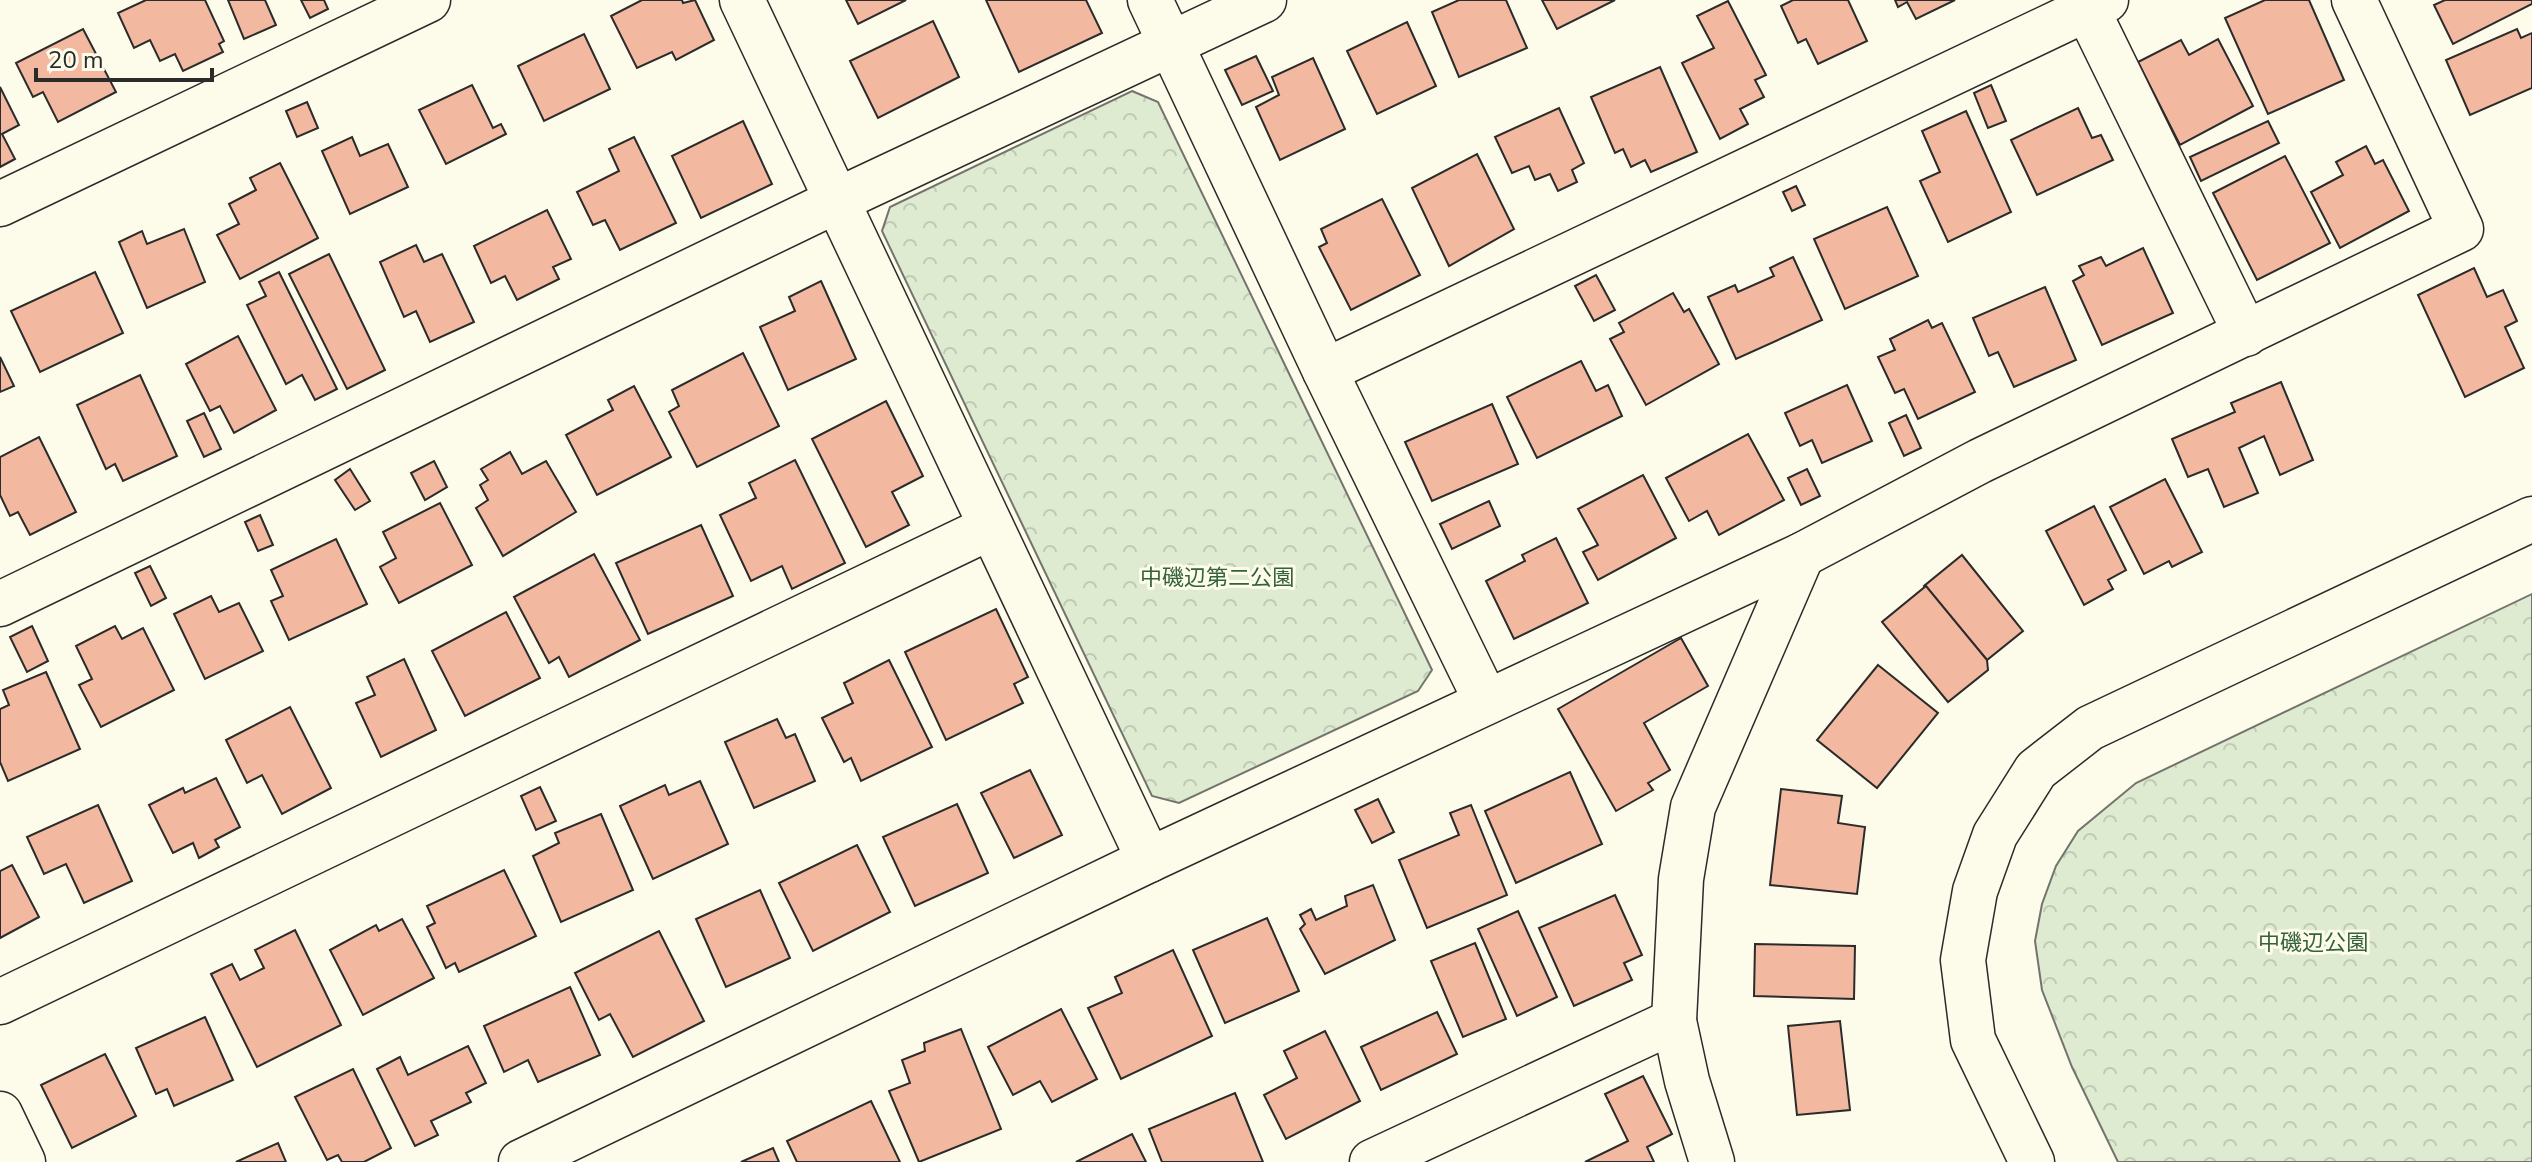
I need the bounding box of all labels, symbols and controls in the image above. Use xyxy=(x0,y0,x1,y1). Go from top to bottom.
scale bar xyxy=(36,32,212,82)
text: 20 m xyxy=(48,44,104,76)
park label: 中磯辺第二公園 xyxy=(1140,563,1294,593)
park label: 中磯辺公園 xyxy=(2258,928,2368,958)

